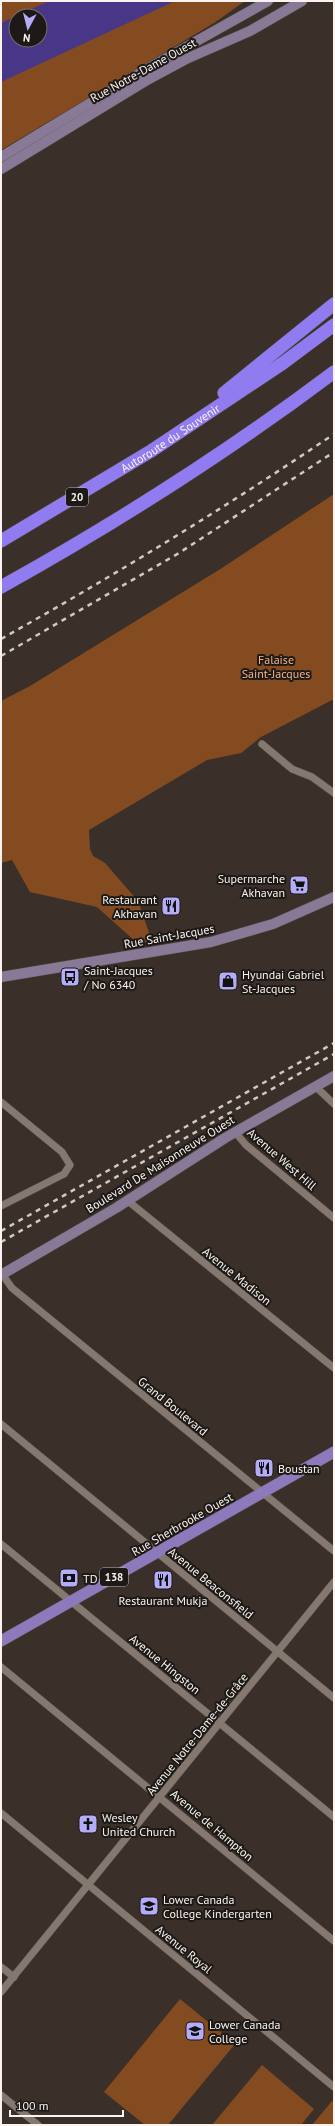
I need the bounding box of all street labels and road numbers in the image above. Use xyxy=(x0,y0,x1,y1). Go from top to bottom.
street label: Rue Notre-Dame Ouest xyxy=(87,35,199,105)
street label: Autoroute du Souvenir xyxy=(118,400,222,475)
road number: 20 xyxy=(66,488,88,506)
street label: Rue Saint-Jacques xyxy=(123,921,215,951)
street label: Boulevard De Maisonneuve Ouest xyxy=(83,1112,237,1216)
street label: Avenue West Hill xyxy=(244,1125,320,1193)
street label: Avenue Madison xyxy=(200,1244,274,1308)
street label: Grand Boulevard xyxy=(135,1373,211,1439)
street label: Rue Sherbrooke Ouest xyxy=(129,1489,235,1559)
street label: Avenue Beaconsfield xyxy=(165,1544,257,1622)
road number: 138 xyxy=(100,1568,128,1586)
street label: Avenue Hingston xyxy=(126,1631,204,1697)
street label: Avenue Notre-Dame-de-Grâce xyxy=(143,1670,251,1798)
street label: Avenue de Hampton xyxy=(167,1786,257,1864)
street label: Avenue Royal xyxy=(153,1922,216,1977)

